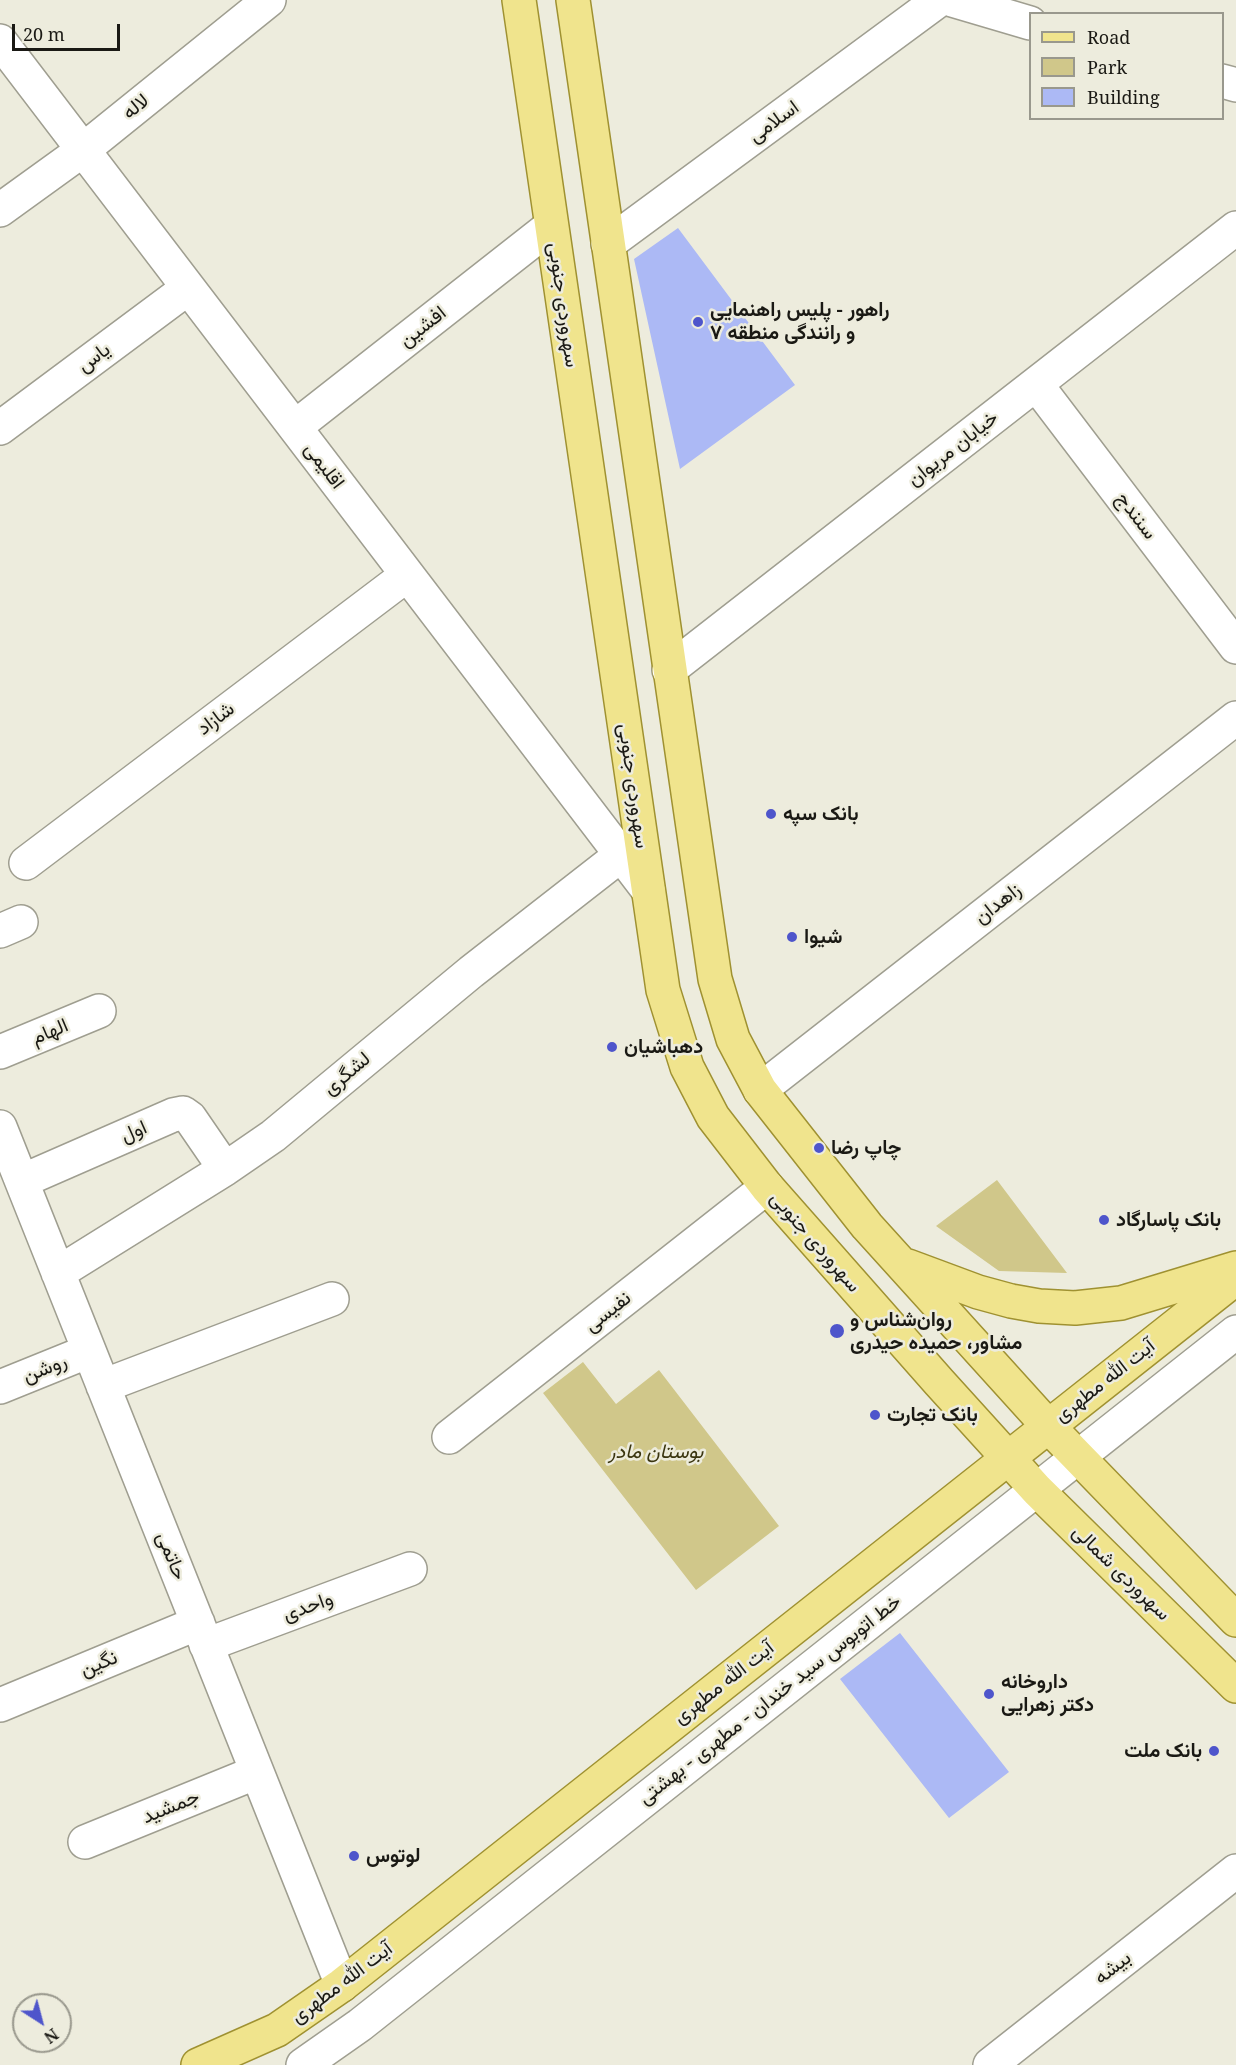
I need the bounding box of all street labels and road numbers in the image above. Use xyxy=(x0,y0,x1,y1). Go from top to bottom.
street label: لاله xyxy=(118,89,154,125)
street label: اسلامی xyxy=(744,96,804,148)
street label: سهروردی جنوبی xyxy=(542,241,584,369)
street label: افشین xyxy=(395,301,451,353)
street label: یاس xyxy=(73,338,115,378)
street label: خیابان مریوان xyxy=(903,406,1003,492)
street label: اقلیمی xyxy=(299,438,349,494)
street label: سنندج xyxy=(1110,488,1162,544)
street label: شازاد xyxy=(193,697,239,741)
street label: سهروردی جنوبی xyxy=(612,722,654,850)
street label: زاهدان xyxy=(970,878,1026,930)
street label: الهام xyxy=(28,1014,72,1050)
street label: لشگری xyxy=(318,1047,376,1101)
street label: اول xyxy=(117,1116,151,1148)
street label: سهروردی جنوبی xyxy=(765,1187,865,1297)
street label: نفیسی xyxy=(580,1286,636,1338)
street label: آیت الله مطهری xyxy=(1050,1334,1160,1428)
street label: روشن xyxy=(19,1349,71,1389)
street label: سهروردی شمالی xyxy=(1067,1520,1175,1626)
street label: حاتمی xyxy=(151,1529,191,1583)
street label: واحدی xyxy=(280,1587,336,1627)
street label: خط اتوبوس سید خندان - مطهری - بهشتی xyxy=(634,1590,906,1810)
street label: آیت الله مطهری xyxy=(669,1636,779,1730)
street label: نگین xyxy=(77,1646,121,1682)
street label: جمشید xyxy=(139,1785,203,1829)
street label: آیت الله مطهری xyxy=(286,1937,398,2029)
street label: بیشه xyxy=(1090,1946,1136,1990)

